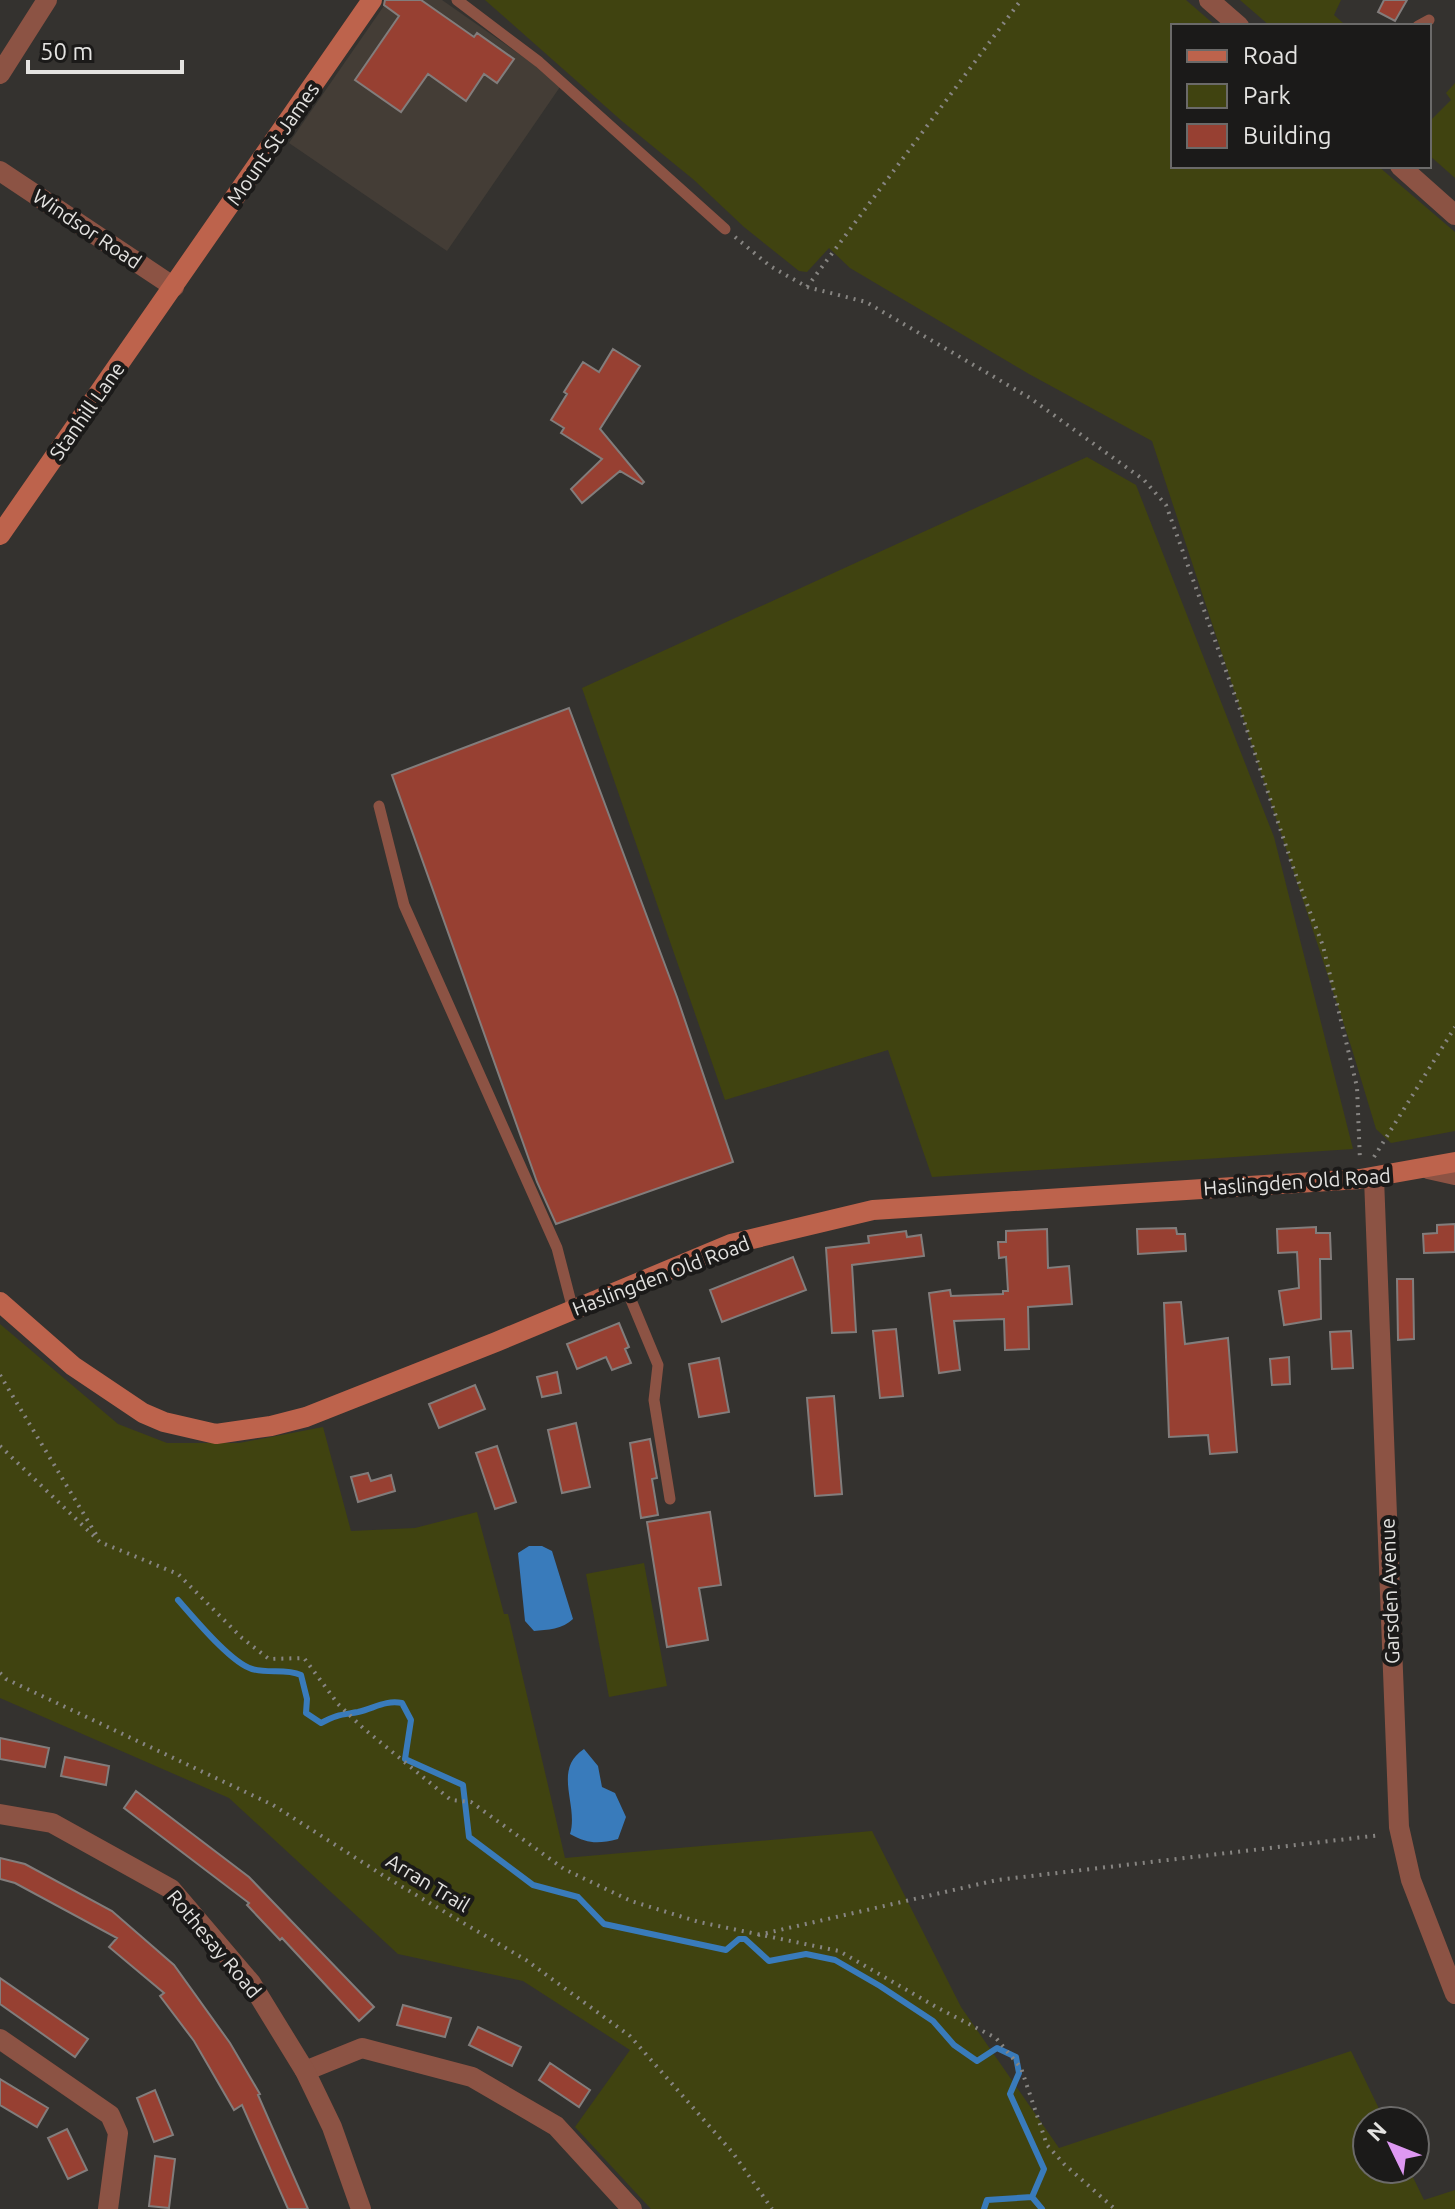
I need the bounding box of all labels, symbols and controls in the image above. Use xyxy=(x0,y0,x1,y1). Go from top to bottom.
scale bar xyxy=(28,24,182,74)
legend xyxy=(1171,24,1431,168)
text: 50 m xyxy=(40,38,93,65)
text: Road xyxy=(1243,42,1298,69)
street label: Mount St James xyxy=(222,78,323,209)
text: Park xyxy=(1243,82,1291,109)
text: Building xyxy=(1243,122,1331,149)
street label: Windsor Road xyxy=(29,184,146,273)
street label: Stanhill Lane xyxy=(44,357,129,464)
street label: Haslingden Old Road xyxy=(1202,1163,1391,1200)
street label: Haslingden Old Road xyxy=(569,1231,753,1320)
street label: Garsden Avenue xyxy=(1375,1518,1404,1664)
street label: Arran Trail xyxy=(383,1849,474,1916)
street label: Rothesay Road xyxy=(163,1885,266,2002)
north arrow xyxy=(1351,2105,1431,2185)
text: N xyxy=(1361,2116,1391,2146)

